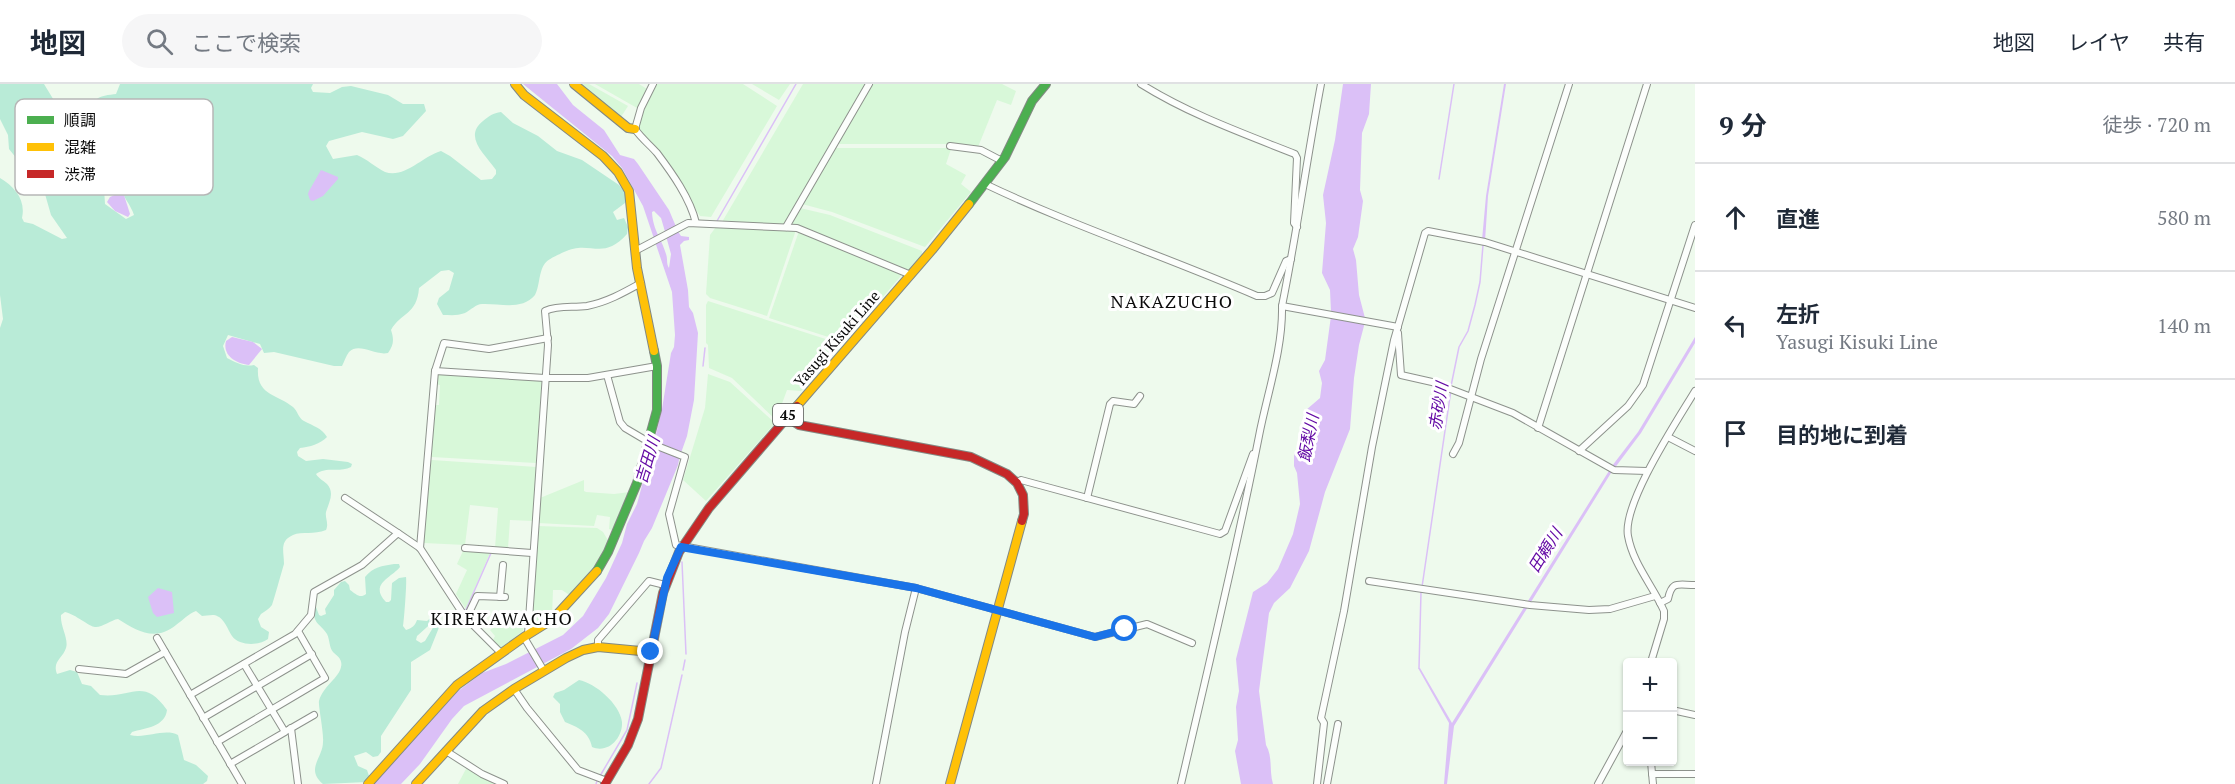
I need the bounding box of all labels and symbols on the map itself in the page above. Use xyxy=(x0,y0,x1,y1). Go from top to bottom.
legend xyxy=(15,99,213,195)
text: 順調 xyxy=(64,109,96,131)
text: 混雑 xyxy=(64,136,96,158)
text: 渋滞 xyxy=(64,163,96,185)
street label: Yasugi Kisuki Line xyxy=(789,286,884,391)
district label: NAKAZUCHO xyxy=(1110,289,1234,313)
water label: 赤砂川 xyxy=(1423,379,1453,431)
road number: 45 xyxy=(773,404,803,426)
water label: 飯梨川 xyxy=(1293,410,1324,464)
water label: 吉田川 xyxy=(629,432,665,486)
water label: 田頼川 xyxy=(1523,522,1568,576)
district label: KIREKAWACHO xyxy=(431,606,573,630)
route start xyxy=(1111,615,1137,641)
route end xyxy=(637,638,663,664)

